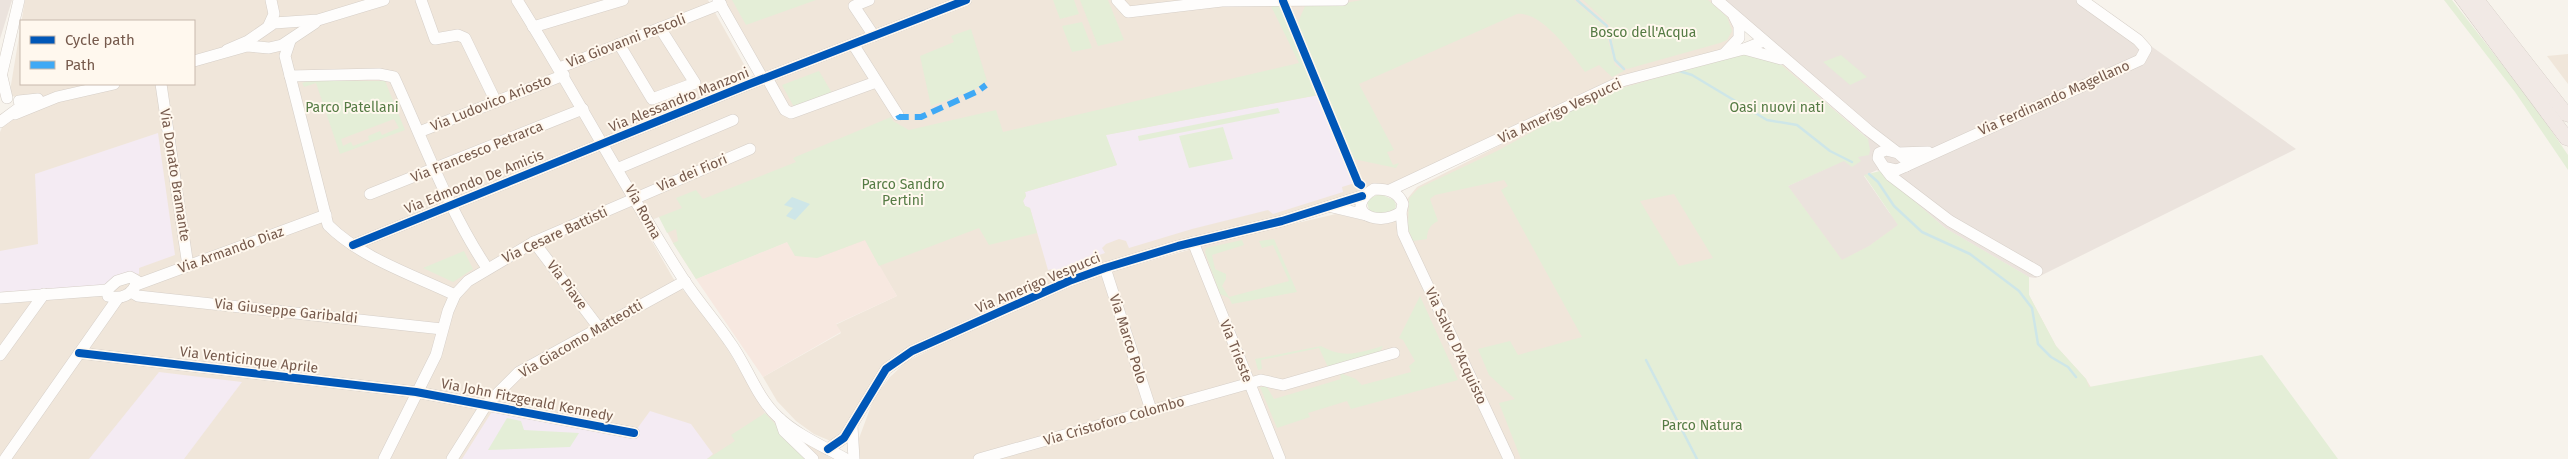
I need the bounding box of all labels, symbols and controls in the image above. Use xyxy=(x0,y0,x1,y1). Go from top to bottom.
street label: Via Giovanni Pascoli xyxy=(564,10,688,72)
legend xyxy=(20,20,195,85)
park label: Bosco dell'Acqua xyxy=(1590,24,1696,41)
text: Cycle path xyxy=(65,31,135,49)
text: Path xyxy=(65,56,95,74)
street label: Via Ferdinando Magellano xyxy=(1976,57,2132,139)
street label: Via Alessandro Manzoni xyxy=(606,64,752,136)
street label: Via Ludovico Ariosto xyxy=(428,71,554,135)
street label: Via Amerigo Vespucci xyxy=(1496,75,1624,147)
park label: Parco Patellani xyxy=(305,99,399,116)
park label: Oasi nuovi nati xyxy=(1729,99,1825,116)
street label: Via Donato Bramante xyxy=(156,107,194,243)
street label: Via Francesco Petrarca xyxy=(408,118,546,186)
street label: Via Edmondo De Amicis xyxy=(402,146,547,218)
street label: Via dei Fiori xyxy=(654,151,730,195)
park label: Parco Sandro Pertini xyxy=(861,176,945,209)
street label: Via Roma xyxy=(621,182,665,242)
street label: Via Cesare Battisti xyxy=(500,203,610,267)
street label: Via Armando Diaz xyxy=(176,223,286,277)
street label: Via Amerigo Vespucci xyxy=(973,249,1103,317)
street label: Via Piave xyxy=(543,257,591,313)
street label: Via Salvo D'Acquisto xyxy=(1421,285,1491,407)
street label: Via Marco Polo xyxy=(1106,292,1150,386)
street label: Via Giuseppe Garibaldi xyxy=(214,295,358,327)
street label: Via Giacomo Matteotti xyxy=(516,297,646,381)
street label: Via Trieste xyxy=(1216,317,1256,385)
street label: Via Venticinque Aprile xyxy=(179,343,319,377)
street label: Via John Fitzgerald Kennedy xyxy=(439,375,615,425)
street label: Via Cristoforo Colombo xyxy=(1042,393,1186,449)
park label: Parco Natura xyxy=(1661,417,1743,434)

